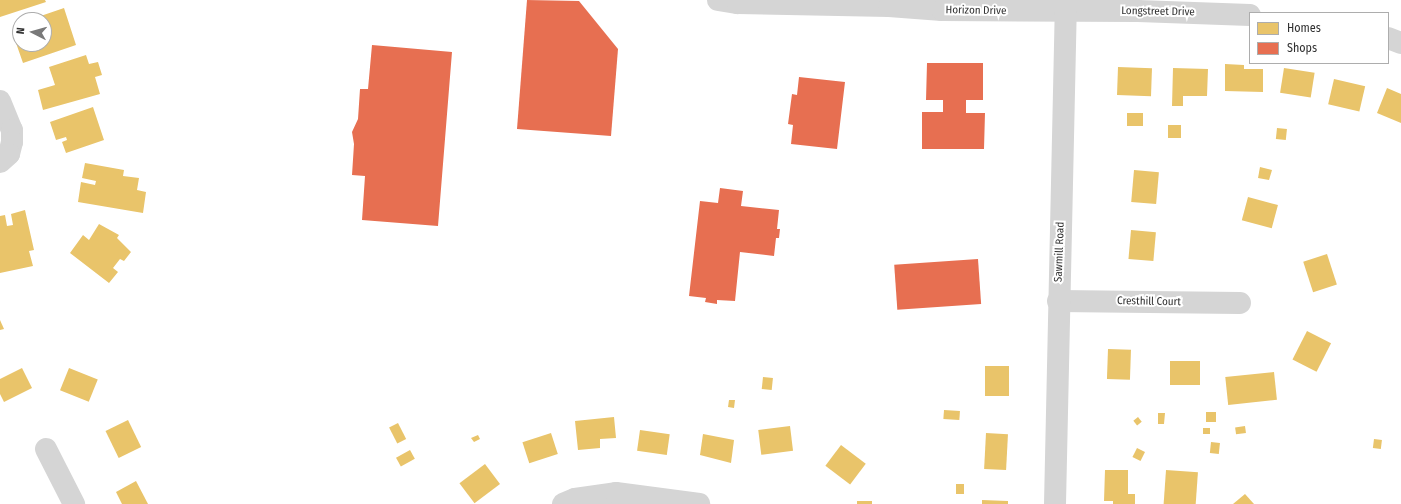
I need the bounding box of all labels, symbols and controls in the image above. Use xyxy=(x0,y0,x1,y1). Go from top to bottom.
street label: Horizon Drive xyxy=(945,4,1007,18)
street label: Longstreet Drive xyxy=(1121,5,1195,19)
north arrow xyxy=(12,12,52,52)
legend xyxy=(1249,12,1389,64)
text: Homes xyxy=(1287,21,1321,35)
text: N xyxy=(14,27,27,35)
text: Shops xyxy=(1287,41,1317,55)
street label: Sawmill Road xyxy=(1052,222,1068,282)
street label: Cresthill Court xyxy=(1117,295,1181,309)

